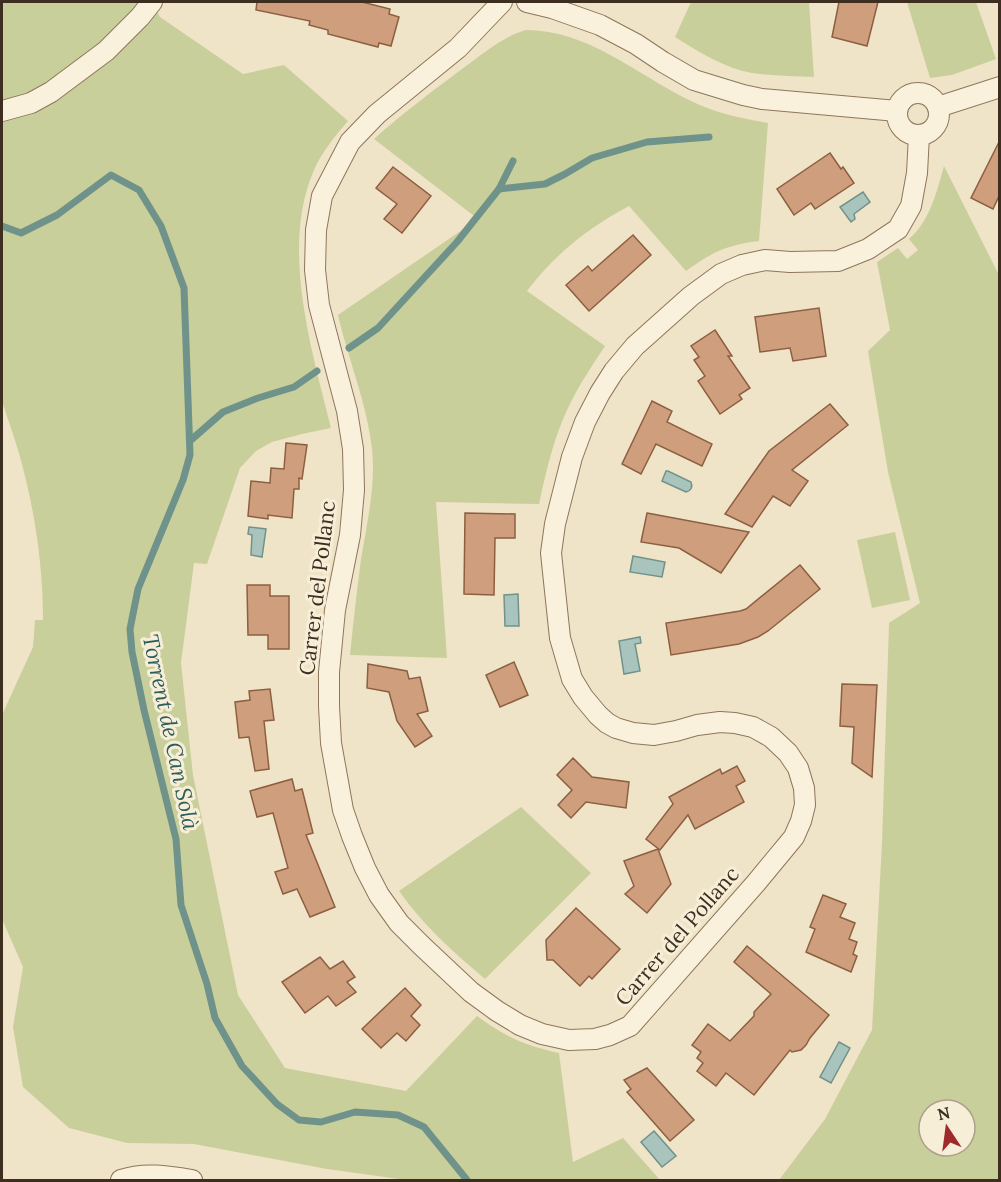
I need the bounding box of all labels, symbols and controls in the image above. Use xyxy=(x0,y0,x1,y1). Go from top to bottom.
street label: Carrer del Pollanc xyxy=(293,499,341,677)
water label: Torrent de Can Solà xyxy=(137,632,206,833)
street label: Carrer del Pollanc xyxy=(609,861,745,1011)
north arrow xyxy=(917,1098,977,1158)
text: N xyxy=(935,1102,952,1125)

